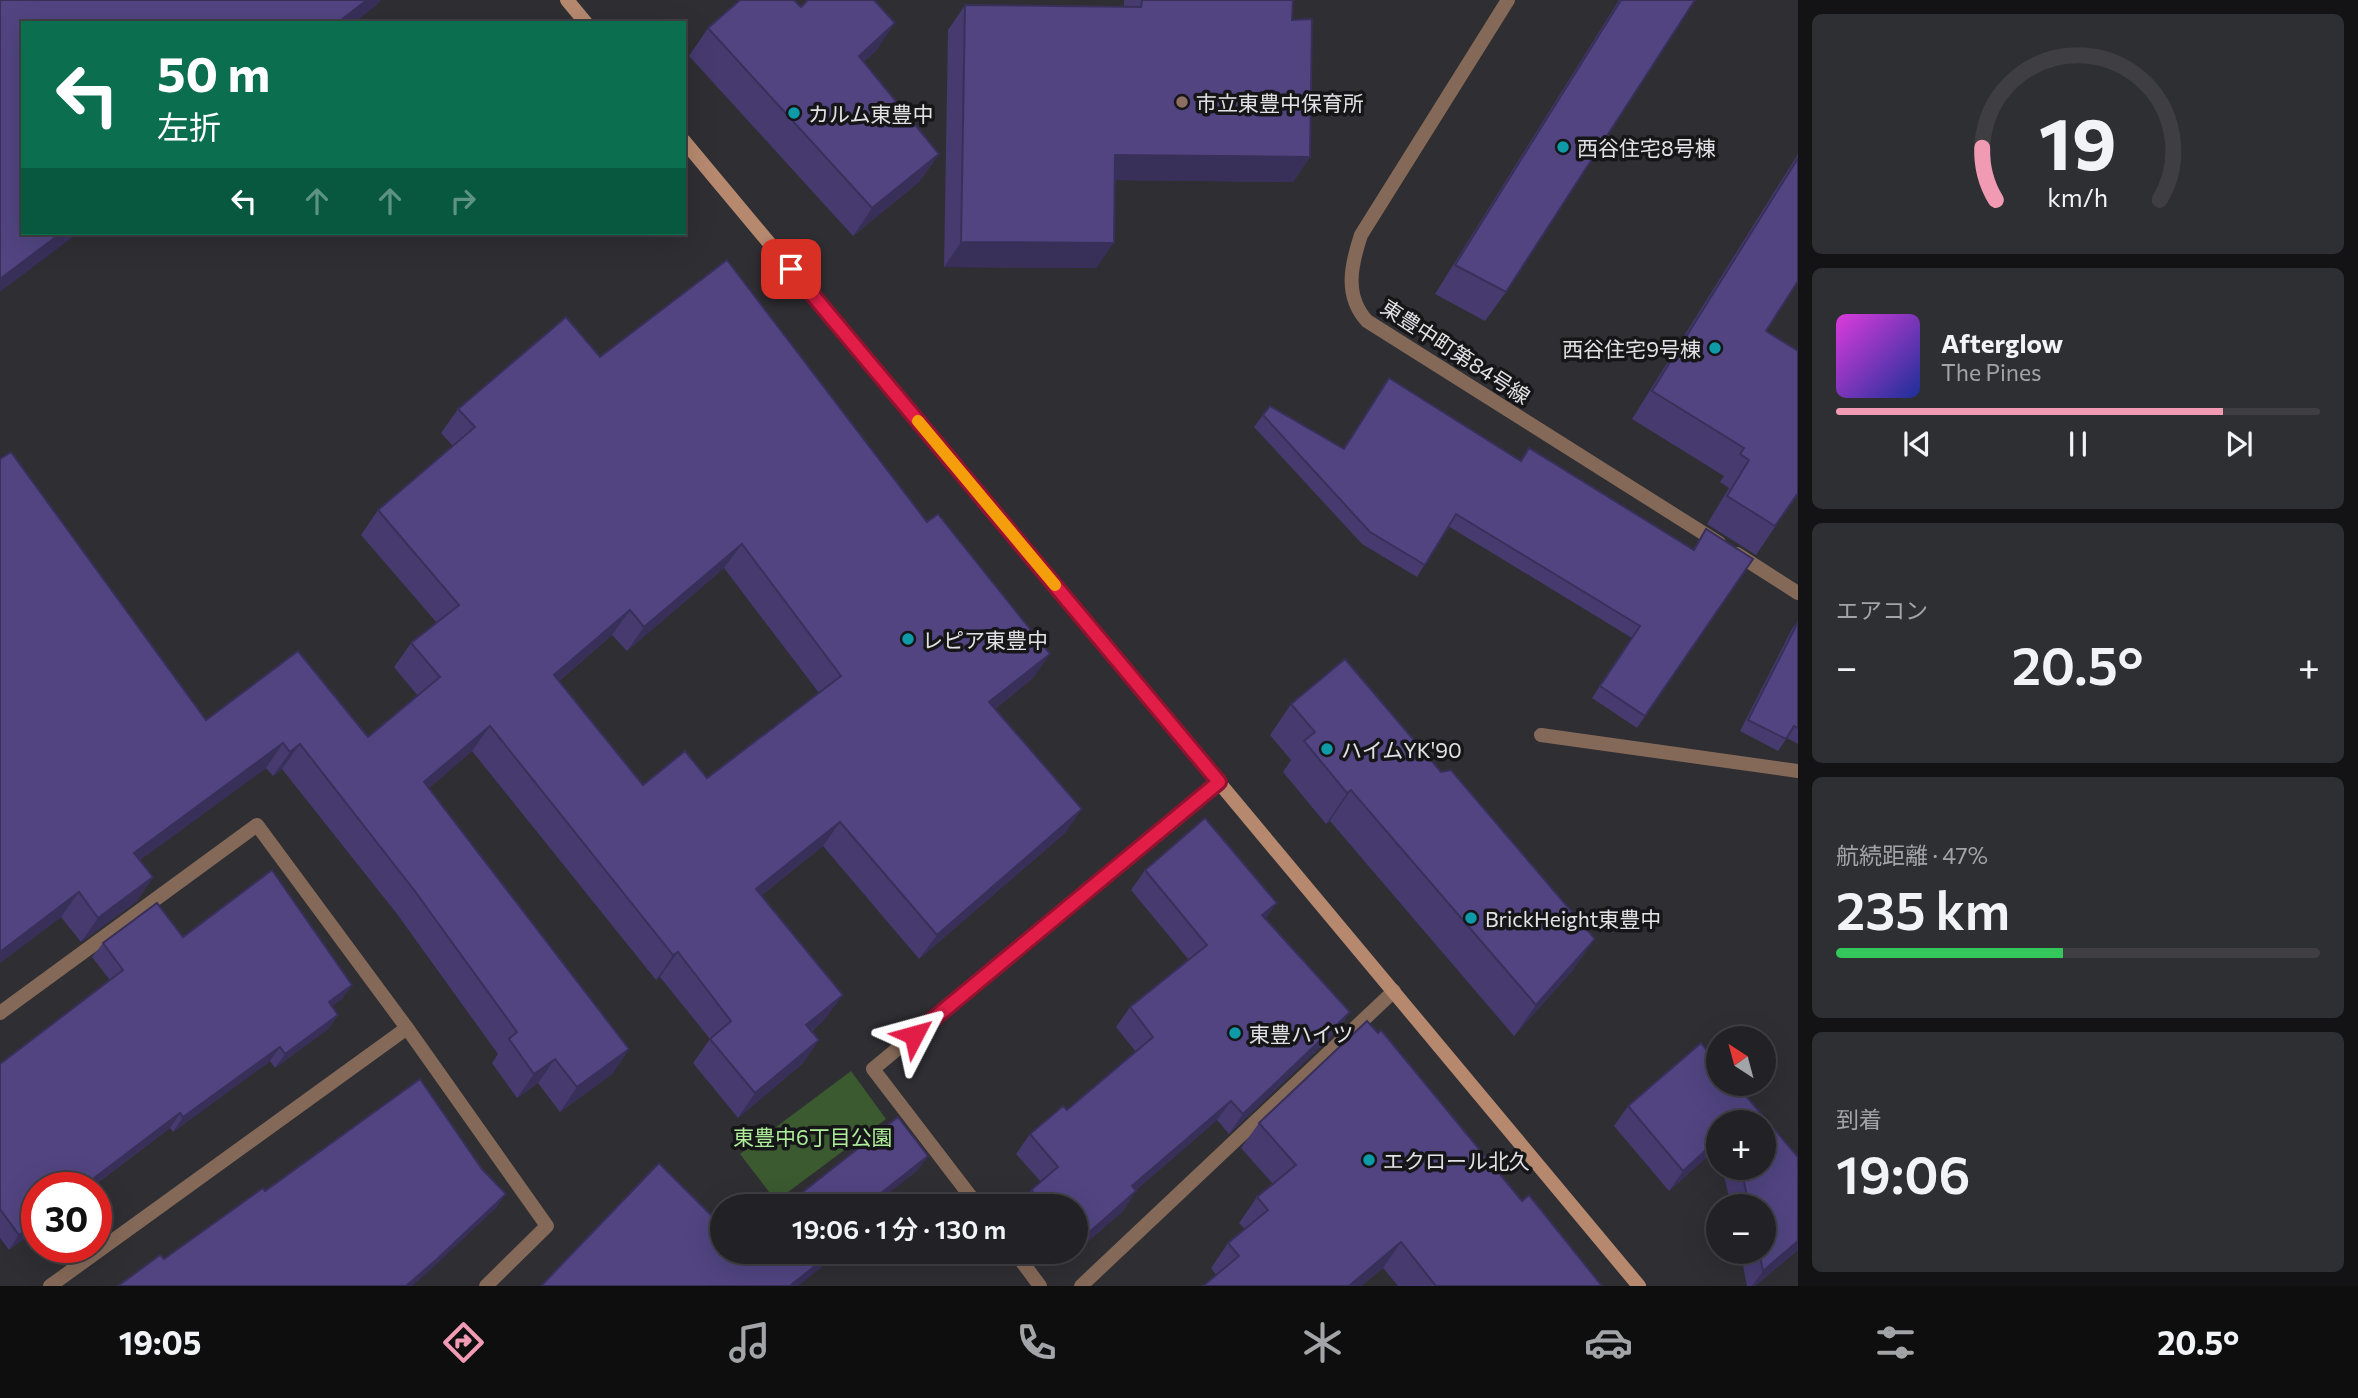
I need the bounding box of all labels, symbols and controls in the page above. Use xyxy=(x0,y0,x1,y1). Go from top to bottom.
text: 50 m xyxy=(157,42,270,102)
icon: left xyxy=(42,49,133,140)
place label: 市立東豊中保育所 xyxy=(1196,90,1364,115)
marker: 市立東豊中保育所 xyxy=(1174,94,1190,110)
text: 19 xyxy=(2039,97,2117,186)
place label: カルム東豊中 xyxy=(808,101,934,126)
marker: カルム東豊中 xyxy=(786,105,802,121)
text: 左折 xyxy=(157,106,221,146)
place label: 西谷住宅8号棟 xyxy=(1577,135,1716,160)
marker: 西谷住宅8号棟 xyxy=(1555,139,1571,155)
icon: left xyxy=(225,182,263,220)
icon: ahead xyxy=(298,182,336,220)
icon: ahead xyxy=(371,182,409,220)
icon: right xyxy=(444,182,482,220)
text: km/h xyxy=(2048,182,2108,212)
pin xyxy=(761,239,821,299)
icon: arrive xyxy=(772,250,810,288)
street label: 東豊中町第84号線 xyxy=(1377,294,1535,408)
text: Afterglow xyxy=(1941,327,2063,358)
place label: 西谷住宅9号棟 xyxy=(1562,336,1701,361)
marker: 西谷住宅9号棟 xyxy=(1707,340,1723,356)
text: The Pines xyxy=(1941,358,2042,386)
icon: previous xyxy=(1898,425,1936,463)
icon: pause xyxy=(2059,425,2097,463)
icon: next xyxy=(2220,425,2258,463)
text: エアコン xyxy=(1836,596,1928,624)
place label: レピア東豊中 xyxy=(922,627,1048,652)
marker: レピア東豊中 xyxy=(900,631,916,647)
text: 20.5° xyxy=(2012,632,2143,696)
text: − xyxy=(1836,642,1858,689)
text: + xyxy=(2298,642,2320,689)
place label: ハイムYK'90 xyxy=(1341,737,1462,762)
marker: ハイムYK'90 xyxy=(1319,741,1335,757)
text: 航続距離 · 47% xyxy=(1836,841,1988,869)
text: 235 km xyxy=(1836,877,2010,941)
place label: BrickHeight東豊中 xyxy=(1485,906,1661,931)
marker: BrickHeight東豊中 xyxy=(1463,910,1479,926)
position arrow xyxy=(877,998,951,1072)
place label: 東豊ハイツ xyxy=(1249,1021,1354,1046)
marker: 東豊ハイツ xyxy=(1227,1025,1243,1041)
north arrow xyxy=(1706,1026,1776,1096)
map controls xyxy=(1706,1026,1776,1264)
text: 到着 xyxy=(1836,1105,1882,1133)
button: + xyxy=(1706,1110,1776,1180)
park label: 東豊中6丁目公園 xyxy=(733,1124,893,1149)
text: 19:06 xyxy=(1836,1141,1971,1205)
place label: エクロール北久 xyxy=(1383,1148,1530,1173)
marker: エクロール北久 xyxy=(1361,1152,1377,1168)
speed limit sign: 30 xyxy=(21,1172,112,1263)
button: − xyxy=(1706,1194,1776,1264)
text: 19:06 · 1 分 · 130 m xyxy=(792,1213,1006,1244)
icon: directions xyxy=(439,1318,488,1367)
icon: music xyxy=(725,1318,774,1367)
icon: phone xyxy=(1012,1318,1061,1367)
icon: climate xyxy=(1298,1318,1347,1367)
icon: car xyxy=(1584,1318,1633,1367)
icon: filters xyxy=(1871,1318,1920,1367)
text: 19:05 xyxy=(119,1322,201,1362)
text: 20.5° xyxy=(2157,1322,2239,1362)

